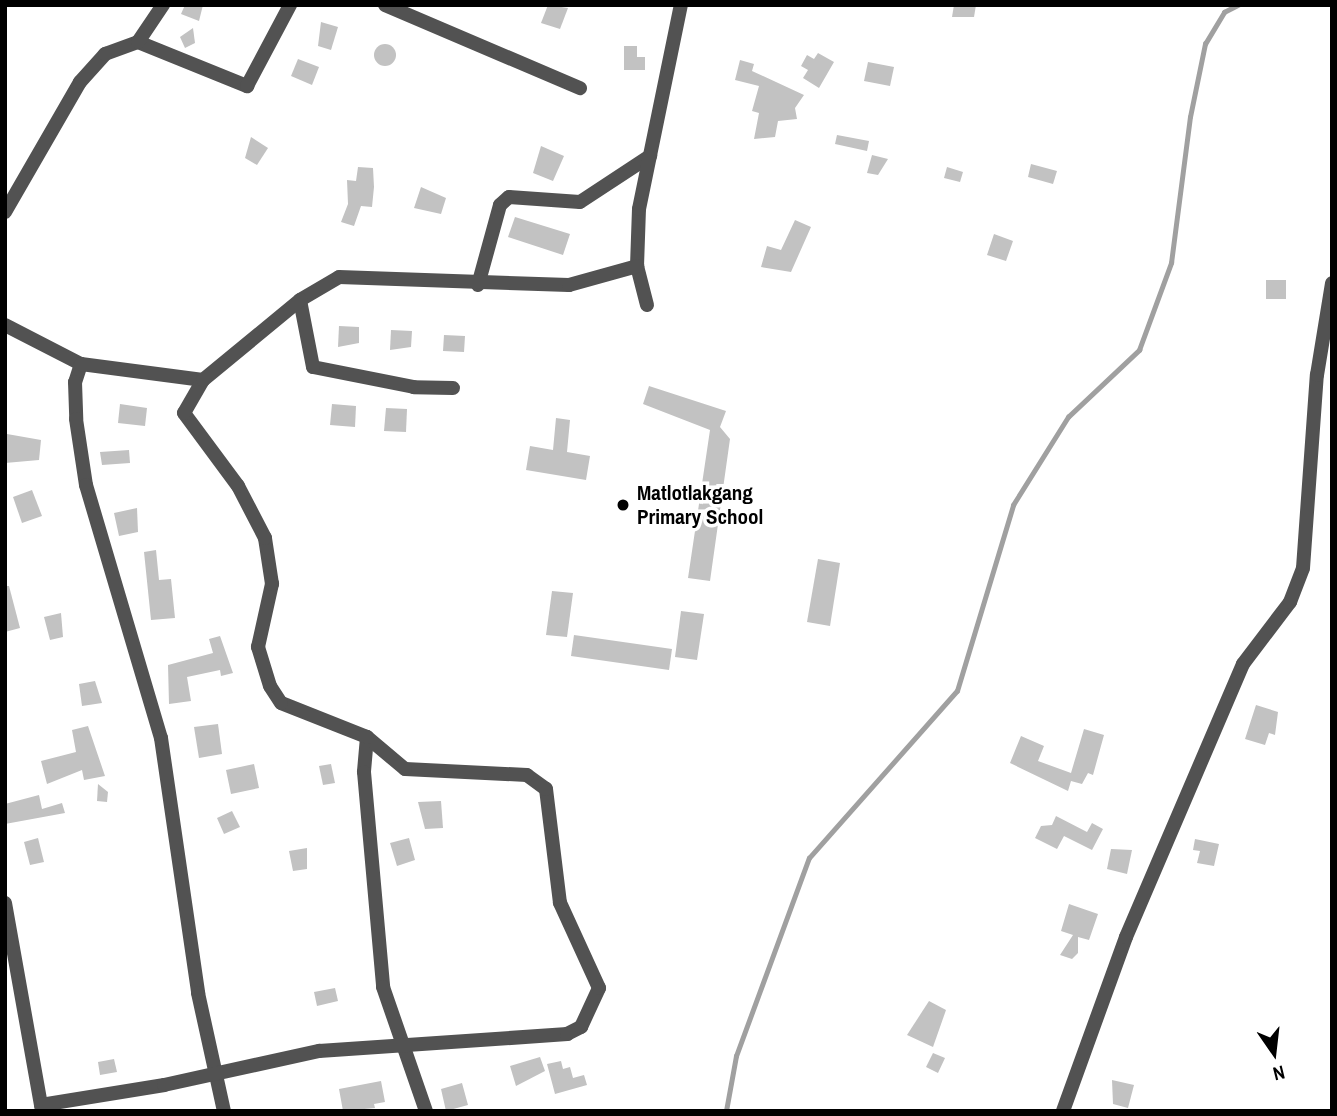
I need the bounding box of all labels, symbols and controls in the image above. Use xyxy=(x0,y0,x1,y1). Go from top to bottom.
place label: Matlotlakgang Primary School xyxy=(637,480,763,530)
marker: Matlotlakgang Primary School xyxy=(615,497,631,513)
north arrow xyxy=(1239,1018,1309,1088)
text: N xyxy=(1270,1059,1288,1087)

